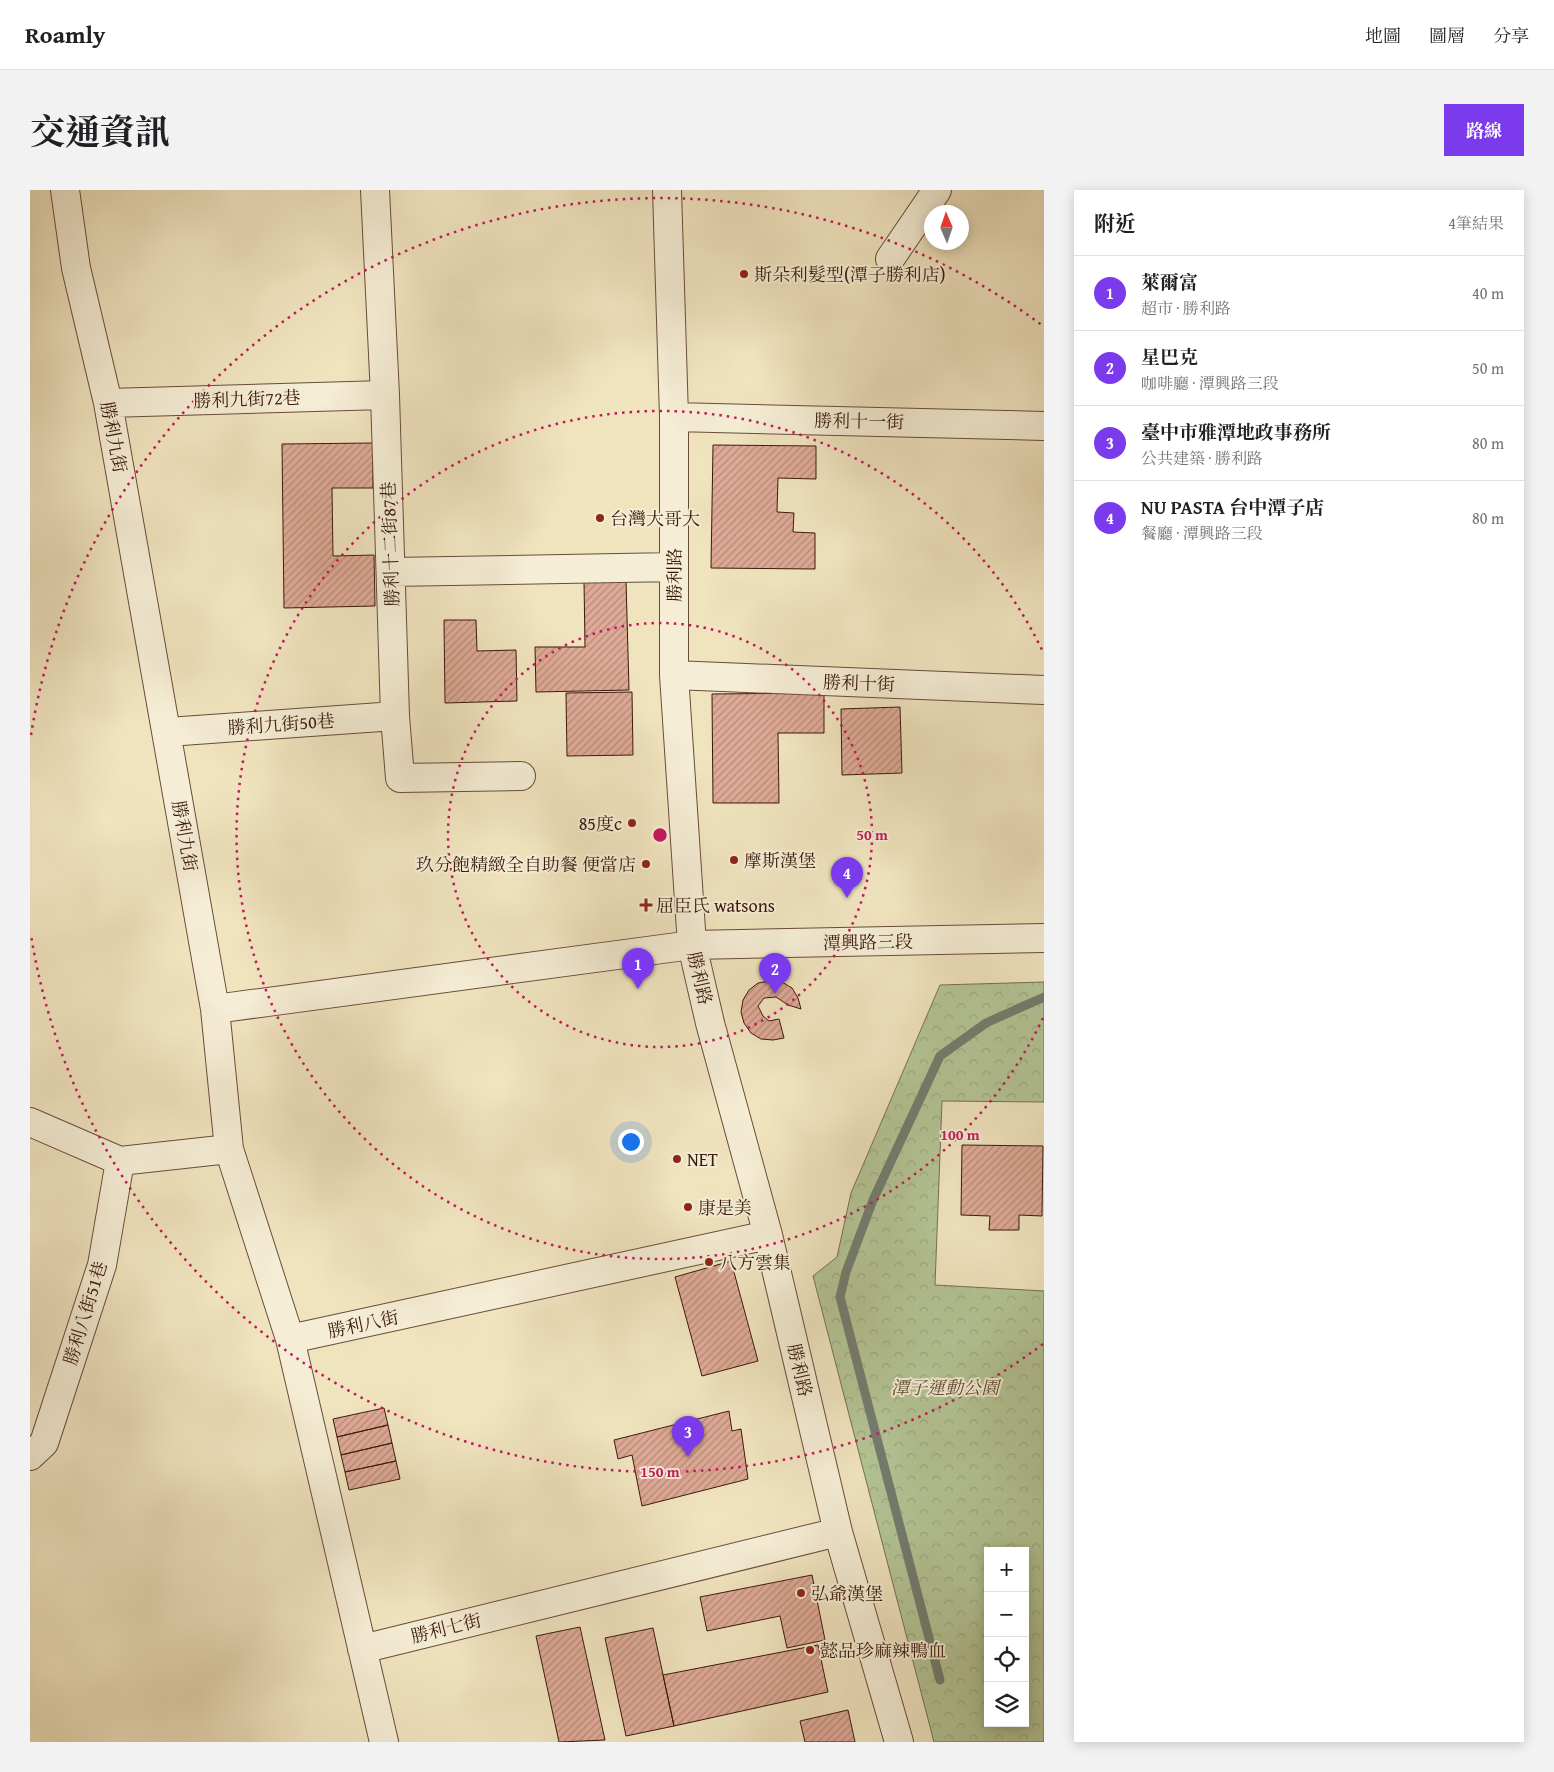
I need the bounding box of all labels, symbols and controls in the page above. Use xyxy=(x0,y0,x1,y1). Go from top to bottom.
text: Roamly xyxy=(25,17,105,52)
text: 地圖 xyxy=(1365,22,1401,49)
text: 圖層 xyxy=(1429,22,1465,49)
text: 分享 xyxy=(1493,22,1529,49)
button: 路線 xyxy=(1444,104,1524,156)
text: 交通資訊 xyxy=(30,106,170,157)
north arrow xyxy=(924,205,969,250)
text: 附近 xyxy=(1094,208,1136,239)
text: 4筆結果 xyxy=(1448,211,1504,235)
place label: 斯朵利髮型(潭子勝利店) xyxy=(754,261,946,288)
marker: 斯朵利髮型(潭子勝利店) xyxy=(738,268,750,280)
text: 萊爾富 xyxy=(1141,268,1198,296)
text: 1 xyxy=(1106,281,1114,305)
text: 40 m xyxy=(1472,281,1504,305)
text: 超市 · 勝利路 xyxy=(1141,296,1231,320)
text: 星巴克 xyxy=(1141,343,1198,371)
text: 2 xyxy=(1106,356,1114,380)
text: 50 m xyxy=(1472,356,1504,380)
text: 咖啡廳 · 潭興路三段 xyxy=(1141,371,1279,395)
street label: 勝利九街72巷 xyxy=(193,384,301,414)
street label: 勝利九街 xyxy=(94,399,134,475)
street label: 勝利十一街 xyxy=(814,407,904,435)
text: 臺中市雅潭地政事務所 xyxy=(1141,418,1331,446)
text: 3 xyxy=(1106,431,1114,455)
text: 80 m xyxy=(1472,431,1504,455)
text: 公共建築 · 勝利路 xyxy=(1141,446,1263,470)
street label: 勝利十二街87巷 xyxy=(374,481,406,607)
text: NU PASTA 台中潭子店 xyxy=(1141,493,1324,521)
place label: 台灣大哥大 xyxy=(610,505,700,532)
text: 4 xyxy=(1106,506,1114,530)
text: 80 m xyxy=(1472,506,1504,530)
marker: 台灣大哥大 xyxy=(594,512,606,524)
text: 餐廳 · 潭興路三段 xyxy=(1141,521,1263,545)
street label: 勝利路 xyxy=(661,548,688,602)
street label: 勝利十街 xyxy=(823,668,895,698)
street label: 勝利九街50巷 xyxy=(227,707,335,741)
street label: 勝利九街 xyxy=(165,798,205,874)
place label: 85度c xyxy=(579,810,622,837)
marker: 85度c xyxy=(626,817,638,829)
text: 50 m xyxy=(856,824,888,845)
centre of rings xyxy=(651,826,669,844)
place label: 摩斯漢堡 xyxy=(744,847,816,874)
place label: 玖分飽精緻全自助餐 便當店 xyxy=(416,851,636,878)
marker: 摩斯漢堡 xyxy=(728,854,740,866)
pin: 4 xyxy=(831,857,863,898)
marker: 玖分飽精緻全自助餐 便當店 xyxy=(640,858,652,870)
place label: 屈臣氏 watsons xyxy=(656,892,775,919)
marker: 屈臣氏 watsons xyxy=(640,899,652,911)
street label: 潭興路三段 xyxy=(823,928,913,956)
pin: 1 xyxy=(622,948,654,989)
street label: 勝利路 xyxy=(681,949,719,1007)
pin: 2 xyxy=(759,953,791,994)
text: 100 m xyxy=(940,1124,980,1145)
your location xyxy=(618,1129,644,1155)
place label: NET xyxy=(687,1146,718,1173)
marker: NET xyxy=(671,1153,683,1165)
place label: 康是美 xyxy=(698,1194,752,1221)
marker: 康是美 xyxy=(682,1201,694,1213)
place label: 八方雲集 xyxy=(719,1249,791,1276)
marker: 八方雲集 xyxy=(703,1256,715,1268)
street label: 勝利八街51巷 xyxy=(56,1258,114,1368)
street label: 勝利八街 xyxy=(325,1303,401,1345)
street label: 勝利路 xyxy=(781,1341,819,1399)
park label: 潭子運動公園 xyxy=(891,1374,1002,1401)
pin: 3 xyxy=(672,1416,704,1457)
text: 150 m xyxy=(640,1461,680,1482)
map controls xyxy=(984,1547,1029,1727)
button: + xyxy=(984,1547,1029,1592)
place label: 弘爺漢堡 xyxy=(811,1580,883,1607)
marker: 弘爺漢堡 xyxy=(795,1587,807,1599)
button: − xyxy=(984,1592,1029,1637)
street label: 勝利七街 xyxy=(408,1606,484,1650)
place label: 懿品珍麻辣鴨血 xyxy=(820,1637,946,1664)
button: locate xyxy=(984,1637,1029,1682)
marker: 懿品珍麻辣鴨血 xyxy=(804,1644,816,1656)
button: layers xyxy=(984,1682,1029,1727)

